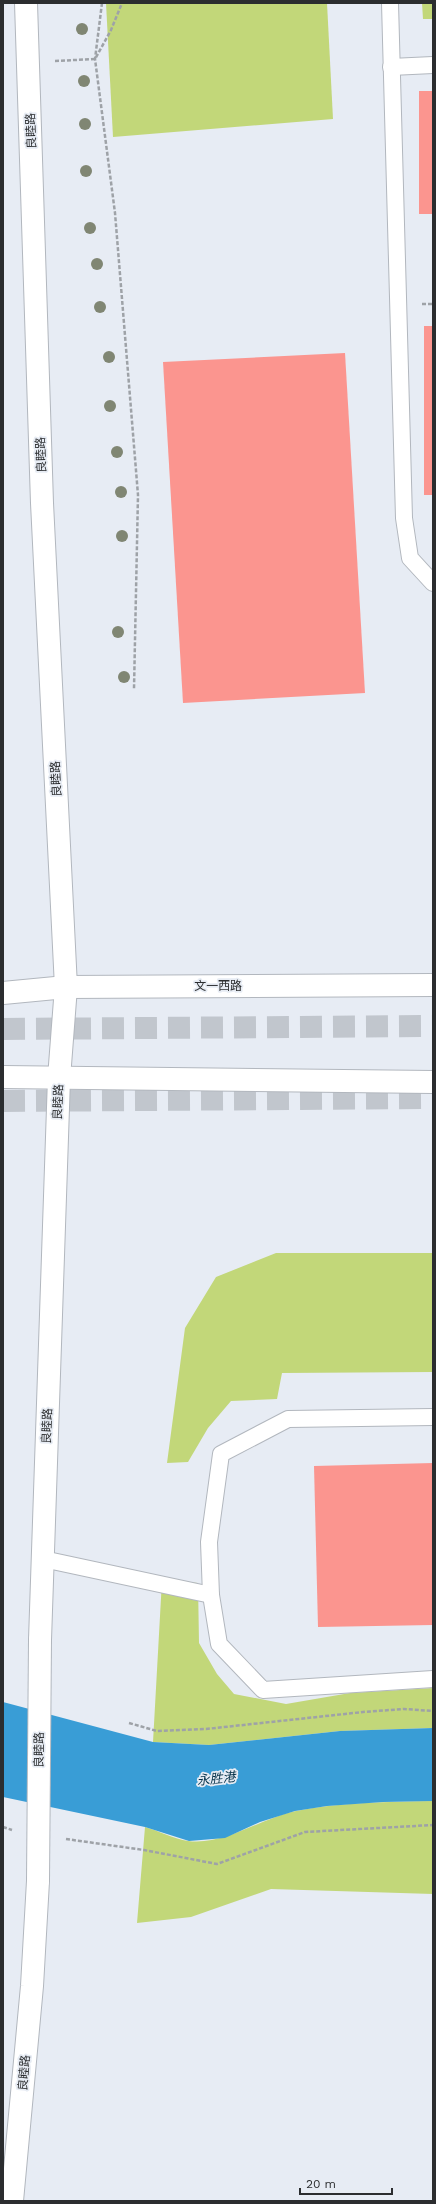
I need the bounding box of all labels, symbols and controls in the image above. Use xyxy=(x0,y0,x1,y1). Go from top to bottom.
street label: 良睦路 xyxy=(23,113,39,149)
street label: 良睦路 xyxy=(33,437,49,473)
street label: 良睦路 xyxy=(48,761,64,797)
street label: 文一西路 xyxy=(194,979,242,993)
street label: 良睦路 xyxy=(50,1084,66,1120)
street label: 良睦路 xyxy=(39,1408,55,1444)
street label: 良睦路 xyxy=(32,1732,46,1768)
water label: 永胜港 xyxy=(196,1769,238,1788)
street label: 良睦路 xyxy=(15,2054,33,2092)
scale bar xyxy=(300,2170,392,2196)
text: 20 m xyxy=(306,2177,336,2191)

